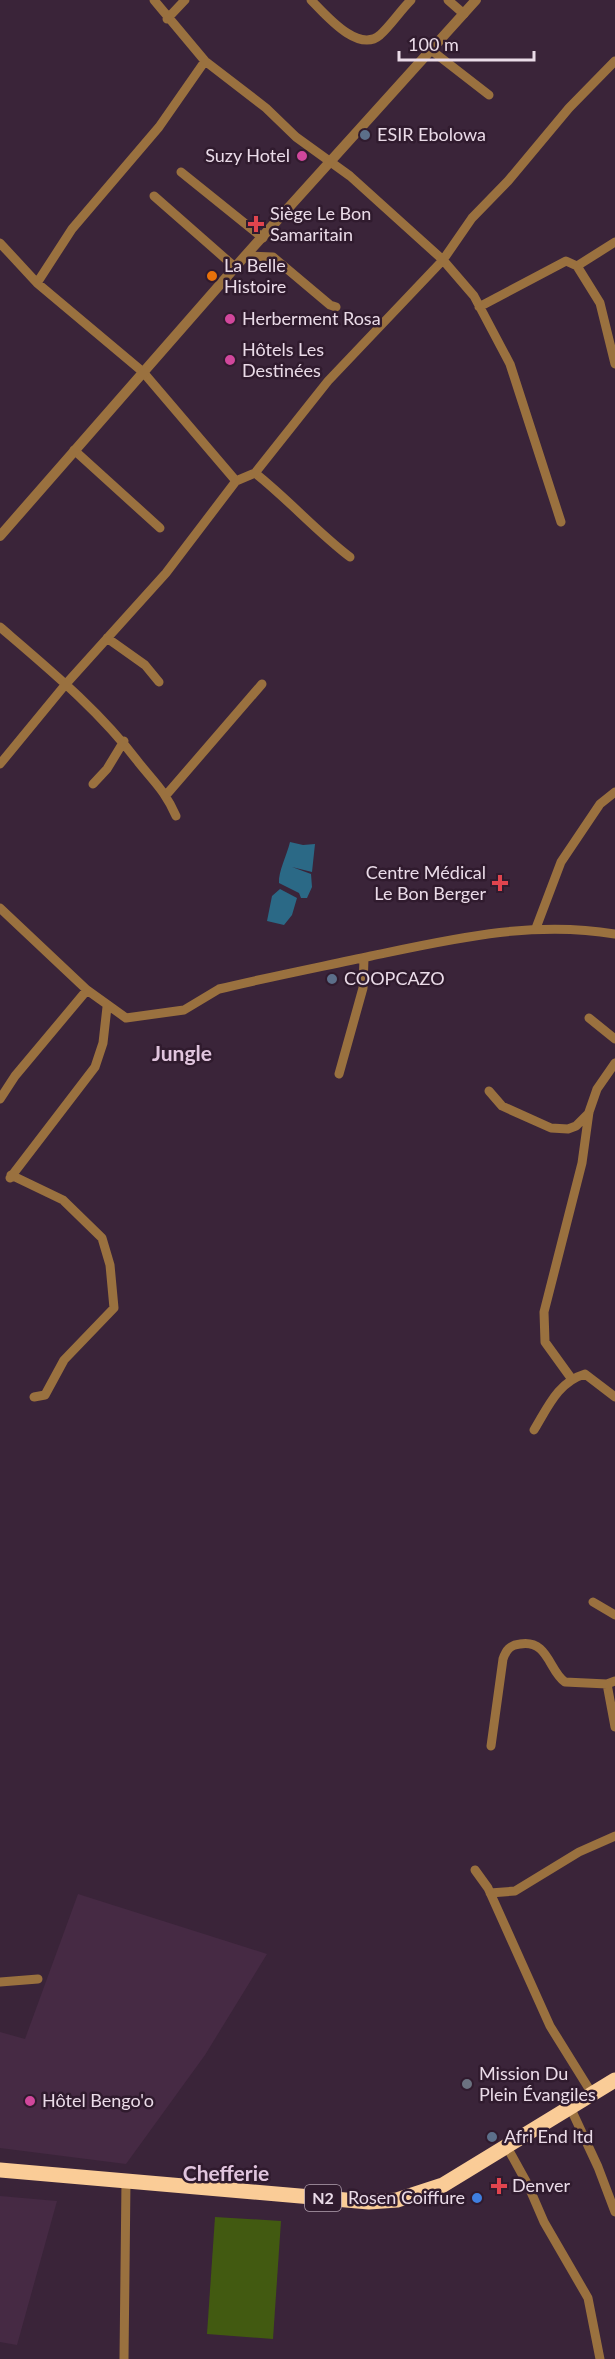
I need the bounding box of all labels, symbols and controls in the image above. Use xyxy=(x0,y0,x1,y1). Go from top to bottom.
scale bar xyxy=(399,24,534,62)
text: 100 m xyxy=(408,33,459,55)
place label: ESIR Ebolowa xyxy=(377,123,486,145)
marker: ESIR Ebolowa xyxy=(358,128,372,142)
place label: Suzy Hotel xyxy=(205,144,290,166)
marker: Suzy Hotel xyxy=(295,149,309,163)
place label: Siège Le Bon Samaritain xyxy=(270,202,371,245)
marker: Siège Le Bon Samaritain xyxy=(247,215,265,233)
place label: La Belle Histoire xyxy=(224,254,286,297)
marker: La Belle Histoire xyxy=(205,269,219,283)
place label: Herberment Rosa xyxy=(242,307,381,329)
marker: Herberment Rosa xyxy=(223,312,237,326)
place label: Hôtels Les Destinées xyxy=(242,338,324,381)
marker: Hôtels Les Destinées xyxy=(223,353,237,367)
place label: Centre Médical Le Bon Berger xyxy=(366,861,486,904)
marker: Centre Médical Le Bon Berger xyxy=(491,874,509,892)
place label: COOPCAZO xyxy=(344,967,445,989)
marker: COOPCAZO xyxy=(325,972,339,986)
district label: Jungle xyxy=(152,1040,212,1065)
place label: Mission Du Plein Évangiles xyxy=(479,2062,596,2105)
marker: Mission Du Plein Évangiles xyxy=(460,2077,474,2091)
place label: Hôtel Bengo'o xyxy=(42,2089,154,2111)
marker: Hôtel Bengo'o xyxy=(23,2094,37,2108)
place label: Afri End ltd xyxy=(504,2125,593,2147)
marker: Afri End ltd xyxy=(485,2130,499,2144)
district label: Chefferie xyxy=(183,2160,269,2185)
place label: Denver xyxy=(512,2174,570,2196)
marker: Denver xyxy=(490,2177,508,2195)
road number: N2 xyxy=(305,2185,341,2211)
place label: Rosen Coiffure xyxy=(348,2186,465,2208)
marker: Rosen Coiffure xyxy=(470,2191,484,2205)

